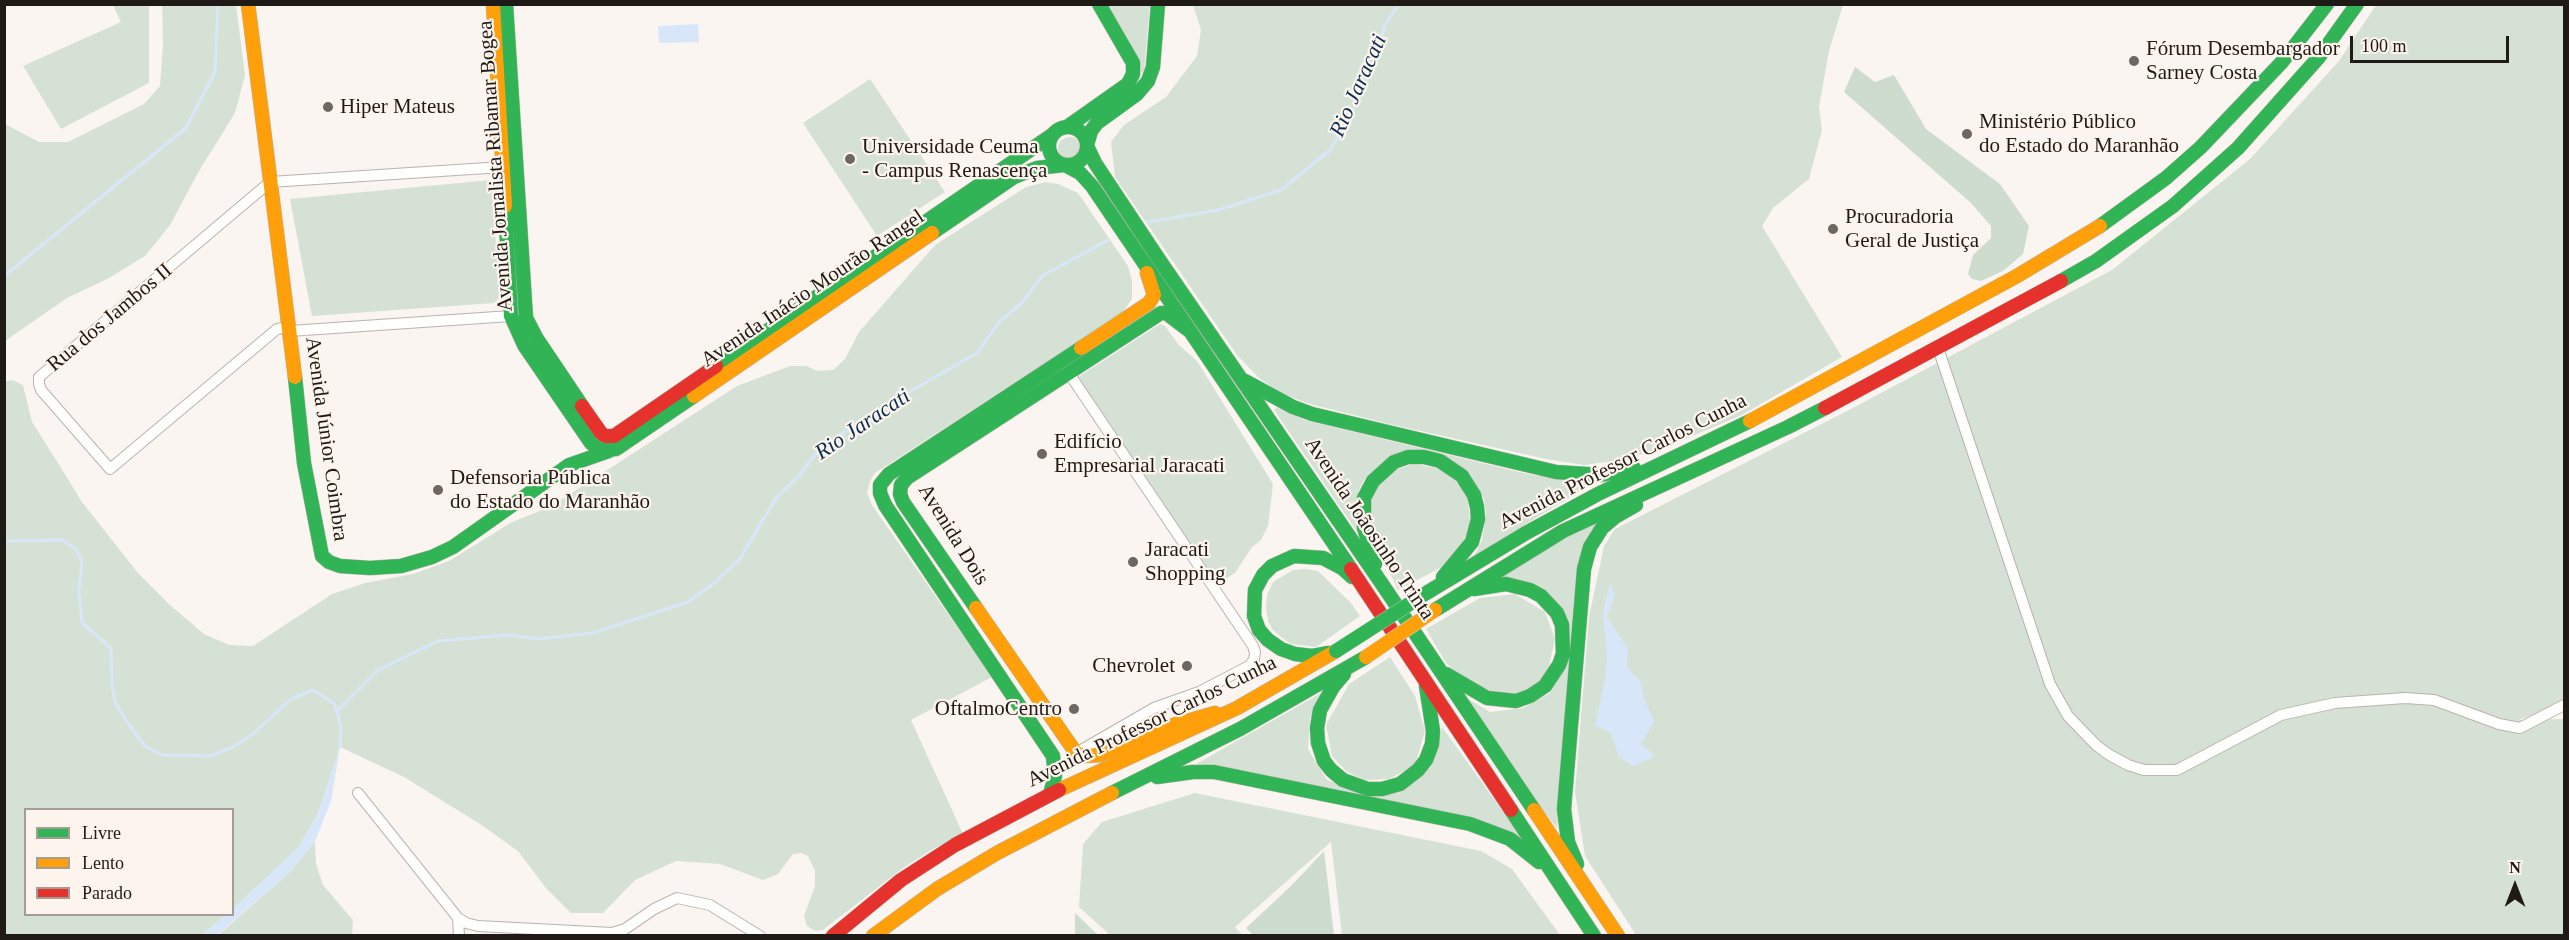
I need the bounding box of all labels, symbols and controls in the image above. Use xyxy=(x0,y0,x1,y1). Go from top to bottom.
street label: Avenida Jornalista Ribamar Bogea xyxy=(473,20,519,312)
scale bar xyxy=(2353,24,2512,62)
water label: Rio Jaracati xyxy=(1325,31,1393,141)
place label: Fórum Desembargador Sarney Costa xyxy=(2146,36,2340,86)
text: 100 m xyxy=(2361,36,2407,56)
marker: Fórum Desembargador Sarney Costa xyxy=(2127,54,2141,68)
place label: Hiper Mateus xyxy=(340,94,455,120)
marker: Hiper Mateus xyxy=(321,100,335,114)
place label: Ministério Público do Estado do Maranhão xyxy=(1979,109,2179,159)
marker: Ministério Público do Estado do Maranhão xyxy=(1960,127,1974,141)
place label: Universidade Ceuma - Campus Renascença xyxy=(862,134,1047,184)
marker: Universidade Ceuma - Campus Renascença xyxy=(843,152,857,166)
place label: Procuradoria Geral de Justiça xyxy=(1845,204,1979,254)
street label: Avenida Inácio Mourão Rangel xyxy=(697,205,929,373)
marker: Procuradoria Geral de Justiça xyxy=(1826,222,1840,236)
street label: Rua dos Jambos II xyxy=(42,258,178,378)
street label: Avenida Júnior Coimbra xyxy=(299,335,353,543)
water label: Rio Jaracati xyxy=(810,383,916,467)
street label: Avenida Professor Carlos Cunha xyxy=(1495,389,1751,535)
place label: Edifício Empresarial Jaracati xyxy=(1054,429,1225,479)
street label: Avenida Joãosinho Trinta xyxy=(1299,433,1439,625)
marker: Edifício Empresarial Jaracati xyxy=(1035,447,1049,461)
place label: Defensoria Pública do Estado do Maranhão xyxy=(450,465,650,515)
street label: Avenida Dois xyxy=(912,480,994,590)
marker: Defensoria Pública do Estado do Maranhão xyxy=(431,483,445,497)
place label: Jaracati Shopping xyxy=(1145,537,1226,587)
marker: Jaracati Shopping xyxy=(1126,555,1140,569)
street label: Avenida Professor Carlos Cunha xyxy=(1023,651,1281,793)
place label: Chevrolet xyxy=(1092,653,1175,679)
marker: Chevrolet xyxy=(1180,659,1194,673)
place label: OftalmoCentro xyxy=(935,696,1062,722)
marker: OftalmoCentro xyxy=(1067,702,1081,716)
legend xyxy=(24,808,234,916)
text: Livre xyxy=(82,823,121,843)
text: Lento xyxy=(82,853,124,873)
north arrow xyxy=(2485,856,2545,916)
text: N xyxy=(2509,859,2521,876)
text: Parado xyxy=(82,883,132,903)

